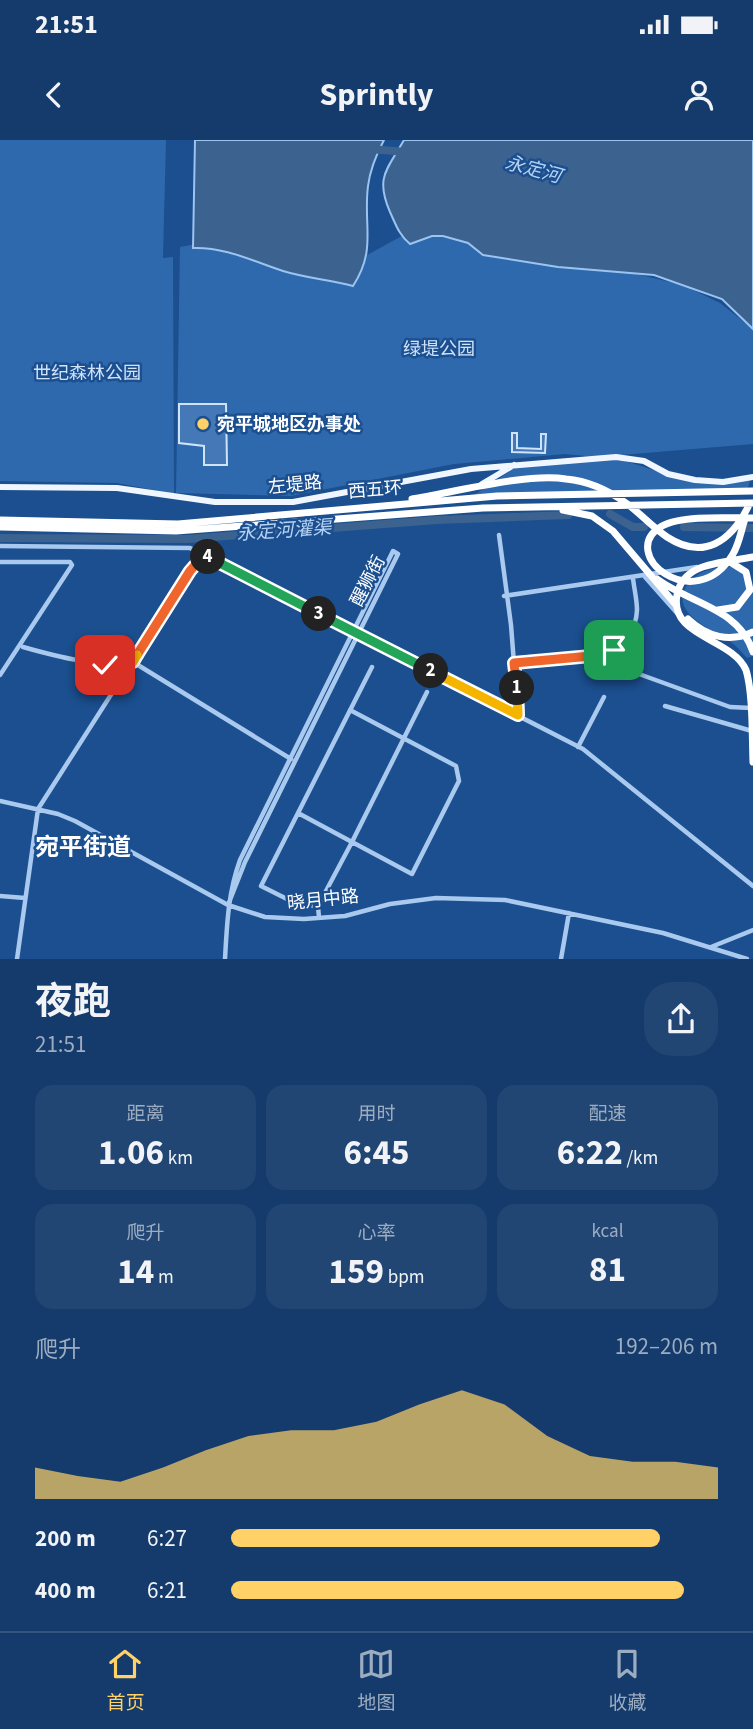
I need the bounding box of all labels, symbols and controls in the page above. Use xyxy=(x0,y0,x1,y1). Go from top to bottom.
text: 21:51 xyxy=(35,6,98,43)
text: Sprintly xyxy=(319,72,434,118)
icon: back xyxy=(35,76,73,114)
icon: person xyxy=(680,76,718,114)
water label: 永定河 xyxy=(502,150,568,191)
park label: 绿堤公园 xyxy=(403,337,475,362)
park label: 世纪森林公园 xyxy=(33,361,141,386)
place label: 宛平城地区办事处 xyxy=(217,412,361,437)
marker: 宛平城地区办事处 xyxy=(195,416,211,432)
street label: 左堤路 xyxy=(267,470,323,500)
street label: 西五环 xyxy=(347,475,403,505)
water label: 永定河灌渠 xyxy=(236,514,335,548)
pin: 4 xyxy=(190,540,226,574)
text: 4 xyxy=(202,543,213,570)
street label: 醒狮街 xyxy=(345,551,391,611)
pin: 3 xyxy=(302,596,336,631)
text: 3 xyxy=(313,600,324,627)
pin xyxy=(584,620,644,680)
icon: arrive xyxy=(595,631,633,669)
pin xyxy=(75,635,135,695)
icon: check xyxy=(86,646,124,684)
pin: 2 xyxy=(414,654,448,688)
text: 2 xyxy=(425,657,436,684)
pin: 1 xyxy=(500,670,534,706)
text: 1 xyxy=(511,674,522,701)
district label: 宛平街道 xyxy=(35,830,131,865)
street label: 晓月中路 xyxy=(286,884,360,916)
text: 夜跑 xyxy=(35,975,111,1029)
button: share xyxy=(644,982,718,1056)
text: 21:51 xyxy=(35,1028,86,1061)
text: 距离 xyxy=(126,1101,165,1128)
text: 用时 xyxy=(357,1101,396,1128)
text: 配速 xyxy=(588,1101,627,1128)
text: 1.06 xyxy=(98,1128,164,1178)
text: 6:45 xyxy=(344,1128,409,1178)
text: 6:22 xyxy=(557,1128,623,1178)
text: km xyxy=(164,1145,193,1172)
text: /km xyxy=(623,1145,658,1172)
text: kcal xyxy=(592,1218,623,1245)
text: 爬升 xyxy=(126,1220,165,1247)
text: 心率 xyxy=(357,1220,396,1247)
text: 81 xyxy=(589,1245,626,1295)
text: 14 xyxy=(117,1247,154,1297)
text: 159 xyxy=(328,1247,384,1297)
text: m xyxy=(154,1264,174,1291)
text: bpm xyxy=(384,1264,425,1291)
text: 192–206 m xyxy=(615,1330,718,1363)
text: 爬升 xyxy=(35,1333,81,1366)
text: 200 m xyxy=(35,1522,96,1555)
text: 6:27 xyxy=(147,1522,187,1555)
text: 400 m xyxy=(35,1574,96,1607)
text: 6:21 xyxy=(147,1574,187,1607)
tab: 首页 xyxy=(106,1645,145,1717)
tab: 地图 xyxy=(357,1645,396,1717)
tab: 收藏 xyxy=(608,1645,647,1717)

